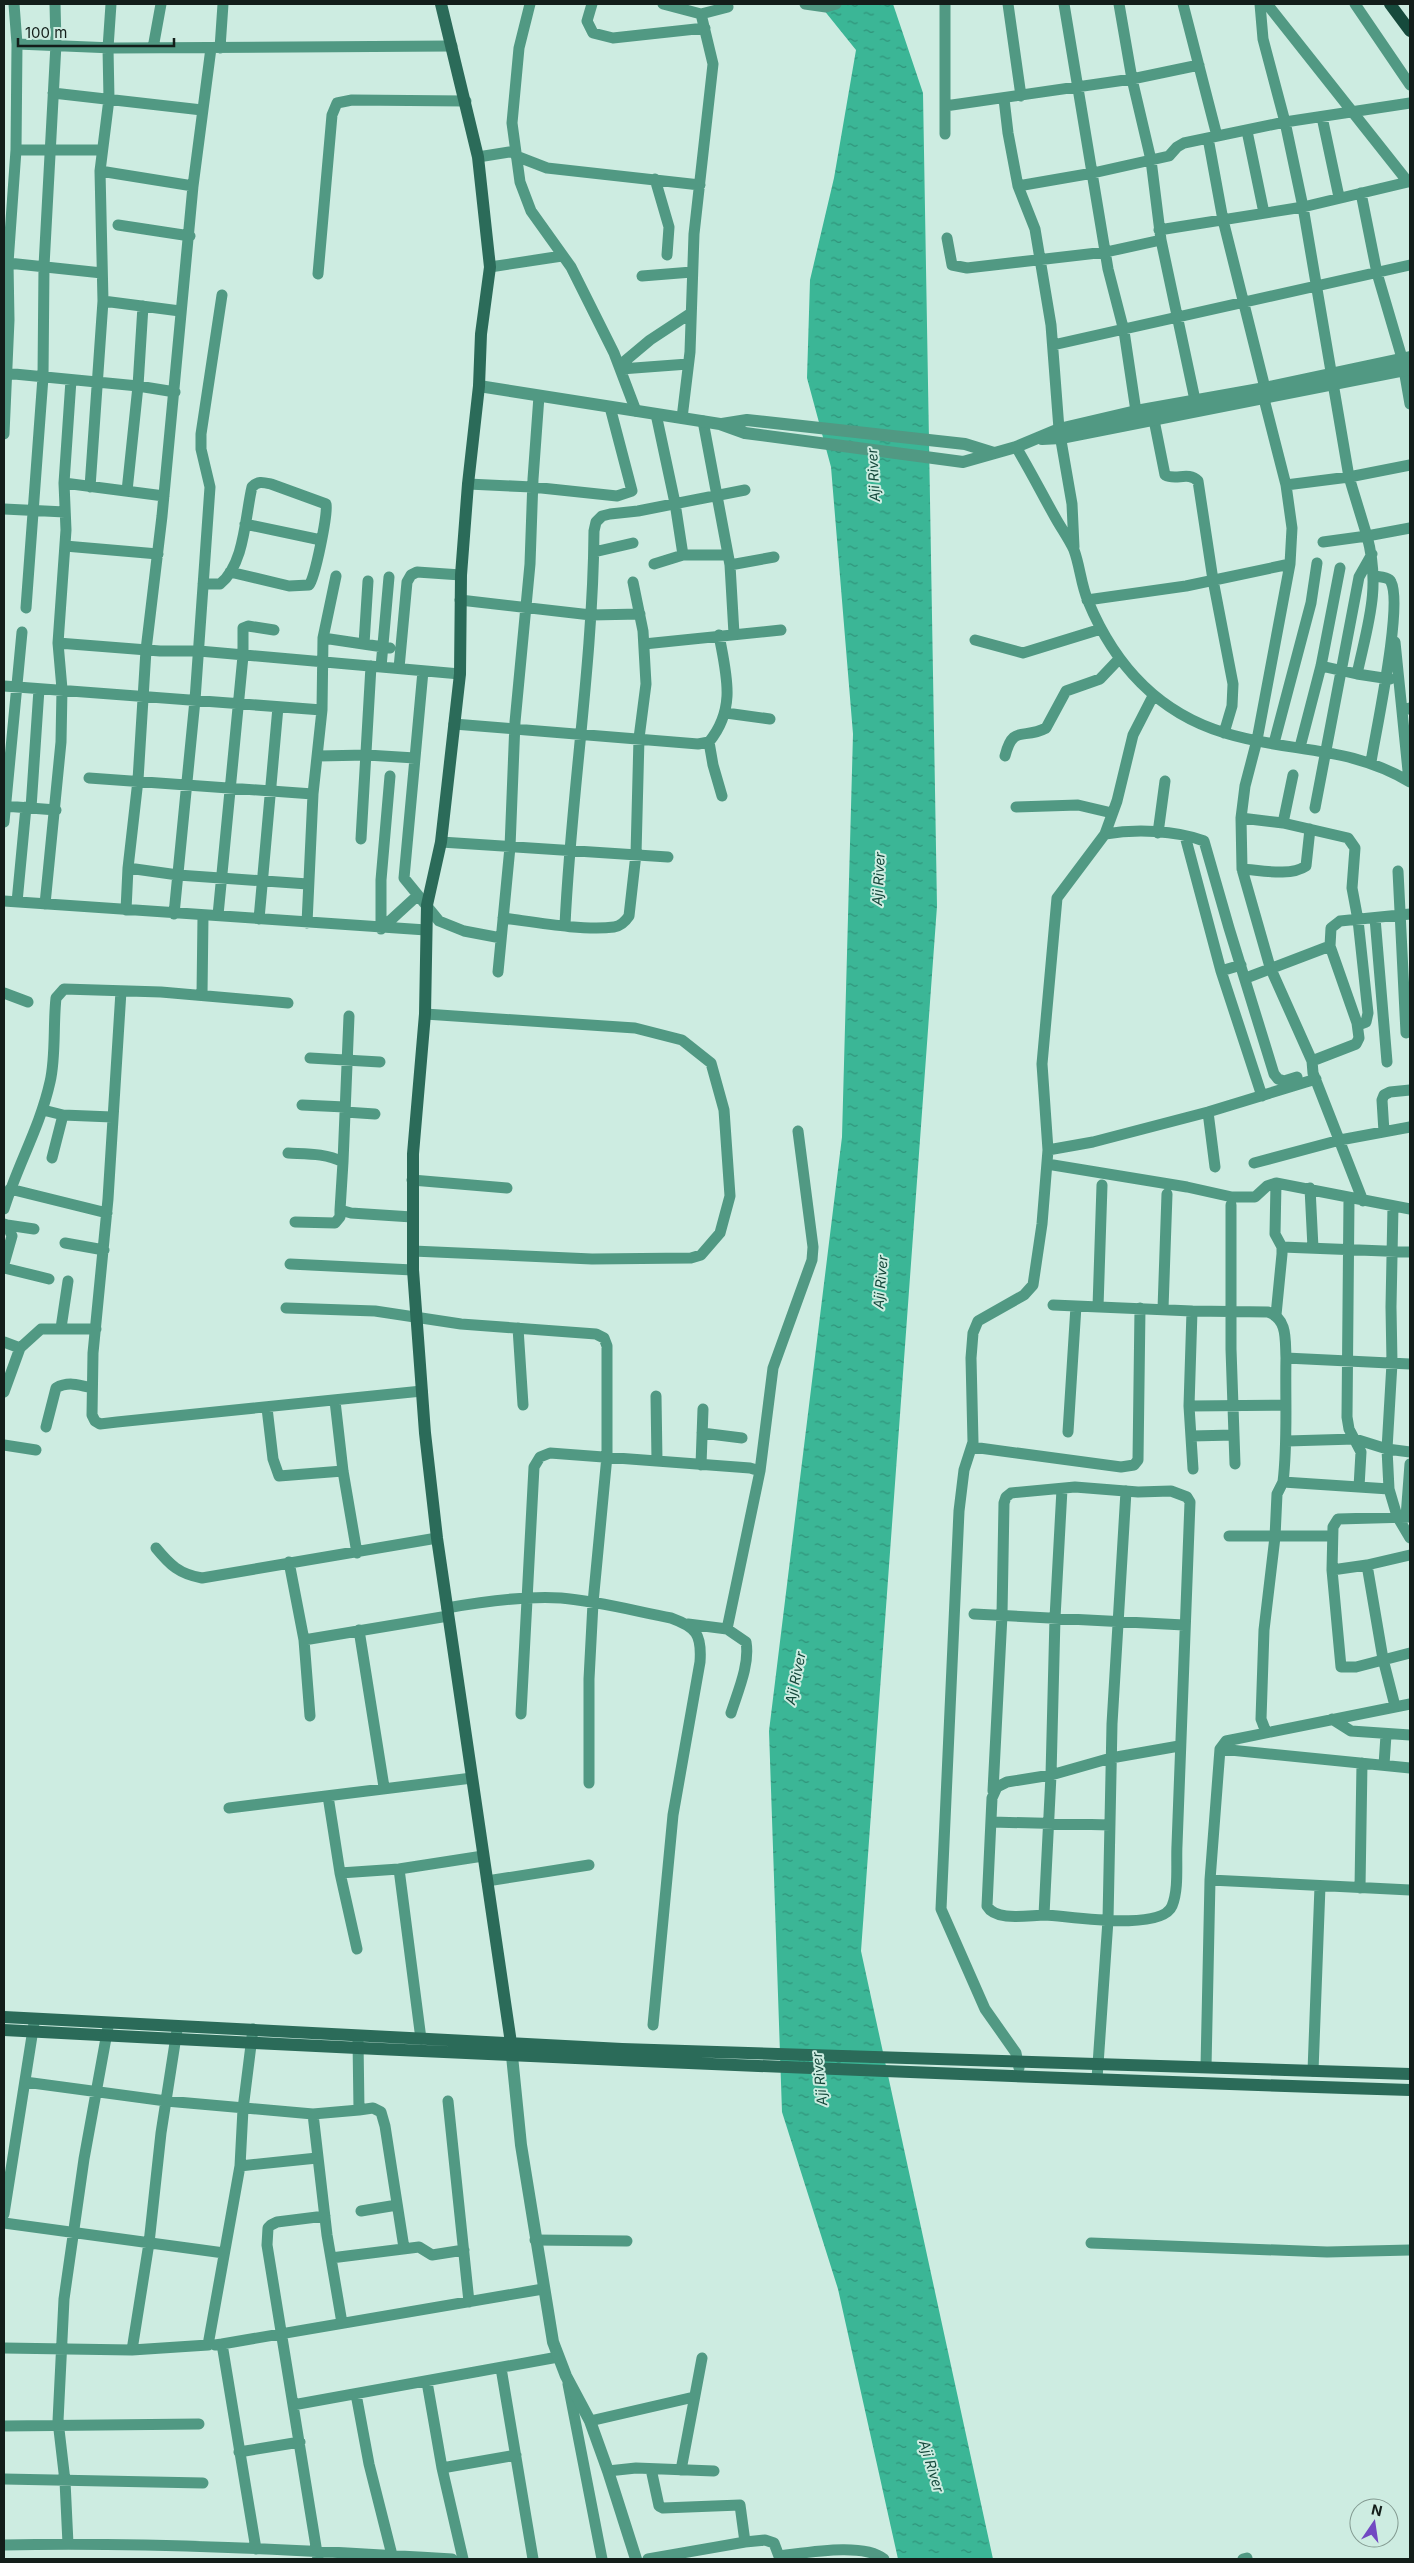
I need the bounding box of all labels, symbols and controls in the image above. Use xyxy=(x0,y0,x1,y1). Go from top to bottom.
scale bar xyxy=(18,15,174,47)
text: 100 m xyxy=(25,23,67,42)
water label: Aji River xyxy=(863,447,883,503)
water label: Aji River xyxy=(868,851,888,907)
water label: Aji River xyxy=(869,1254,891,1311)
water label: Aji River xyxy=(781,1649,809,1707)
water label: Aji River xyxy=(808,2051,830,2108)
water label: Aji River xyxy=(916,2437,948,2495)
north arrow xyxy=(1349,2498,1399,2548)
text: N xyxy=(1370,2500,1384,2519)

